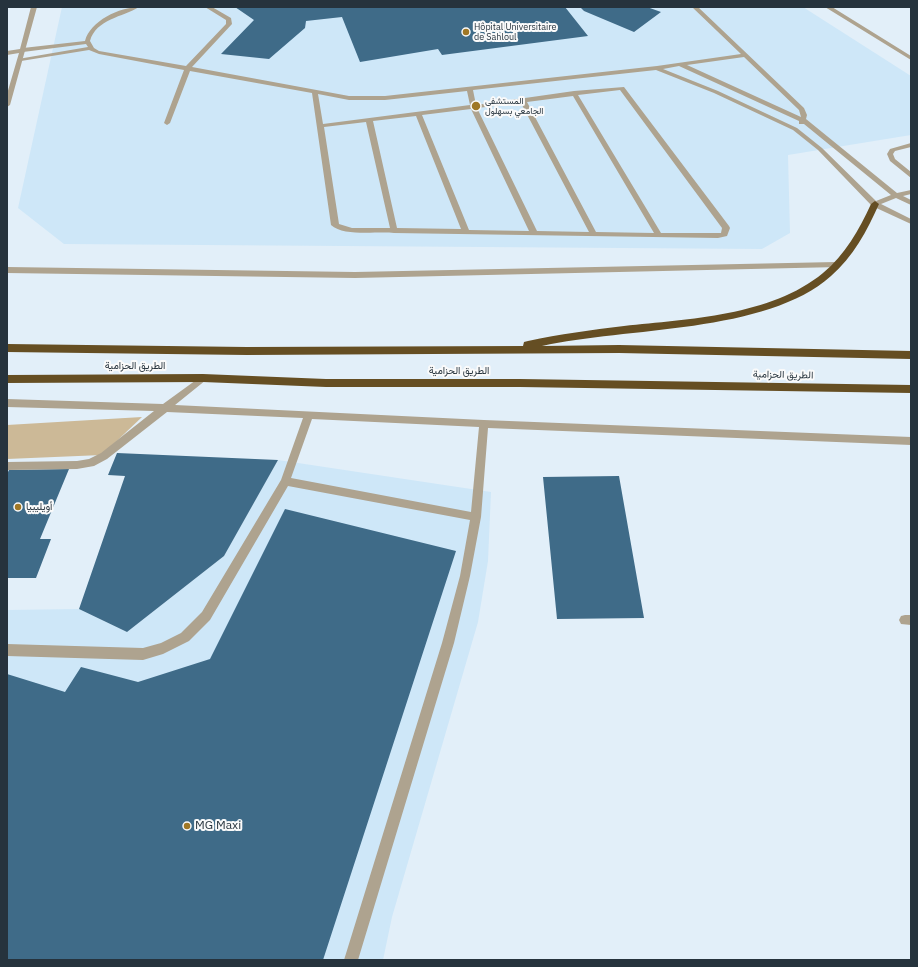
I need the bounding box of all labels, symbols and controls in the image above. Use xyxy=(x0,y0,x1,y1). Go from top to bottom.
place label: Hôpital Universitaire de Sahloul xyxy=(474,22,557,43)
marker: Hôpital Universitaire de Sahloul xyxy=(461,27,471,37)
place label: المستشفى الجامعي بسهلول xyxy=(485,96,543,117)
marker: المستشفى الجامعي بسهلول xyxy=(470,100,482,112)
street label: الطريق الحزامية xyxy=(105,360,165,372)
street label: الطريق الحزامية xyxy=(429,365,489,377)
street label: الطريق الحزامية xyxy=(753,368,813,382)
place label: أويليبيا xyxy=(26,501,52,513)
marker: أويليبيا xyxy=(13,502,23,512)
place label: MG Maxi xyxy=(195,819,241,833)
marker: MG Maxi xyxy=(182,821,192,831)

